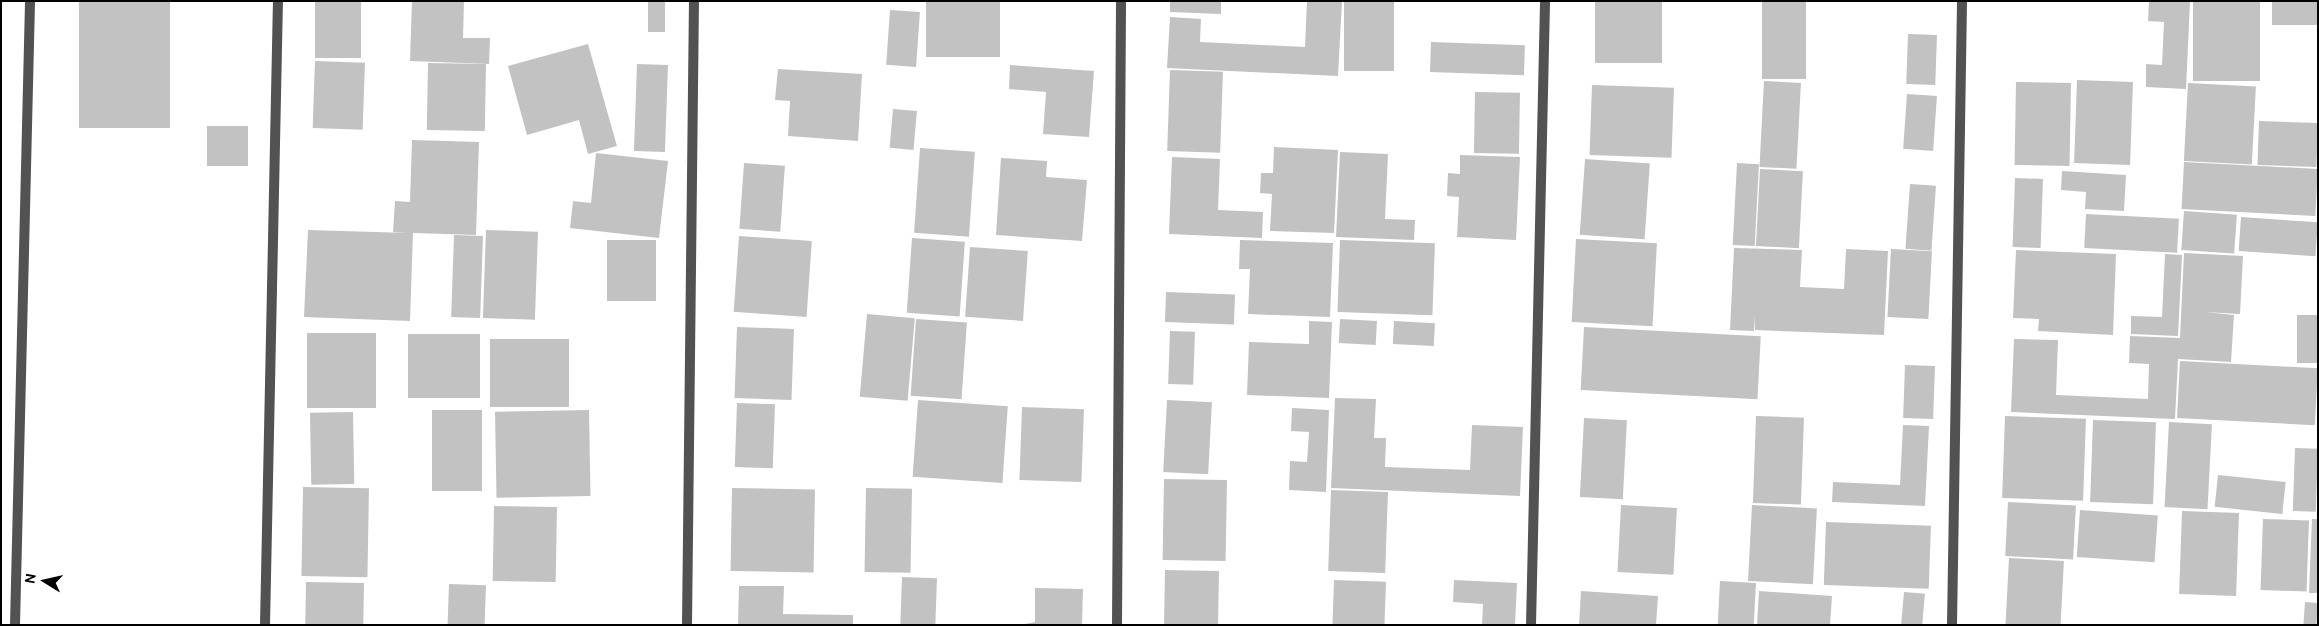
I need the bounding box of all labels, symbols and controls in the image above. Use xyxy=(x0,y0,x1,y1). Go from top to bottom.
north arrow xyxy=(20,556,70,606)
text: N xyxy=(21,572,40,585)

